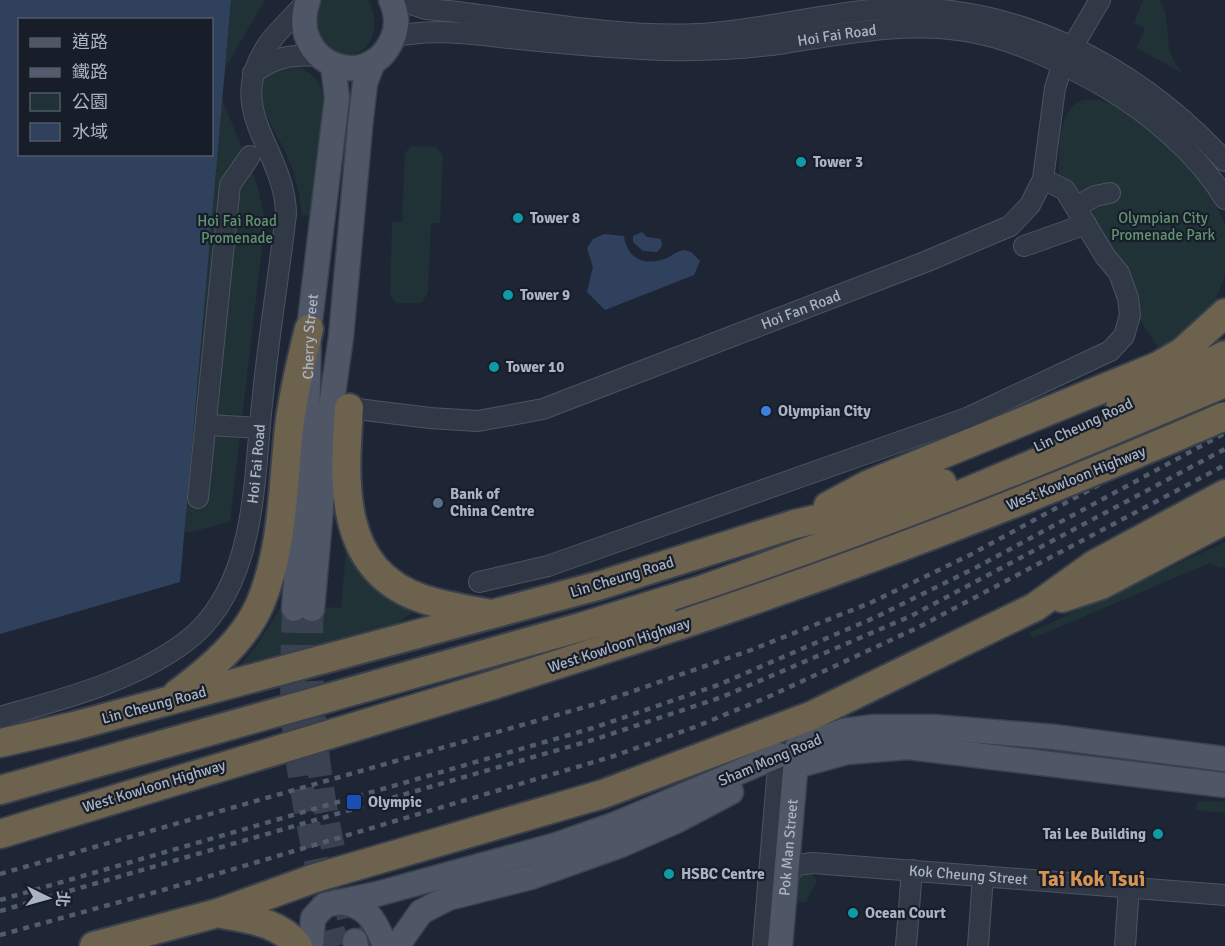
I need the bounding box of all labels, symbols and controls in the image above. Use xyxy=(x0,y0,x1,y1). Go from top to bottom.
legend xyxy=(18,18,213,156)
street label: Hoi Fai Road xyxy=(796,21,877,50)
text: 道路 xyxy=(72,31,108,53)
text: 鐵路 xyxy=(72,61,108,83)
text: 公園 xyxy=(72,91,108,113)
text: 水域 xyxy=(72,121,108,143)
place label: Tower 3 xyxy=(813,153,863,171)
marker: Tower 3 xyxy=(794,155,808,169)
place label: Tower 8 xyxy=(530,209,580,227)
park label: Olympian City Promenade Park xyxy=(1111,209,1216,244)
marker: Tower 8 xyxy=(511,211,525,225)
park label: Hoi Fai Road Promenade xyxy=(197,212,277,247)
place label: Tower 9 xyxy=(520,286,570,304)
street label: Hoi Fan Road xyxy=(758,286,843,333)
marker: Tower 9 xyxy=(501,288,515,302)
street label: Cherry Street xyxy=(299,293,322,379)
place label: Tower 10 xyxy=(506,358,564,376)
marker: Tower 10 xyxy=(487,360,501,374)
street label: Lin Cheung Road xyxy=(1030,394,1136,456)
place label: Olympian City xyxy=(778,402,871,420)
marker: Olympian City xyxy=(759,404,773,418)
street label: Hoi Fai Road xyxy=(243,423,269,505)
street label: West Kowloon Highway xyxy=(1004,442,1148,514)
place label: Bank of China Centre xyxy=(450,485,534,520)
marker: Bank of China Centre xyxy=(431,496,445,510)
street label: Lin Cheung Road xyxy=(568,553,676,601)
street label: West Kowloon Highway xyxy=(546,614,692,676)
street label: Lin Cheung Road xyxy=(100,682,208,728)
street label: Sham Mong Road xyxy=(715,730,825,790)
street label: West Kowloon Highway xyxy=(80,756,228,816)
marker: Olympic xyxy=(345,793,363,811)
place label: Olympic xyxy=(368,793,422,811)
street label: Pok Man Street xyxy=(775,798,802,897)
place label: Tai Lee Building xyxy=(1043,825,1146,843)
marker: Tai Lee Building xyxy=(1151,827,1165,841)
street label: Kok Cheung Street xyxy=(908,861,1028,889)
place label: HSBC Centre xyxy=(681,865,765,883)
district label: Tai Kok Tsui xyxy=(1039,866,1145,892)
marker: HSBC Centre xyxy=(662,867,676,881)
north arrow xyxy=(18,868,78,928)
text: 北 xyxy=(51,890,73,908)
place label: Ocean Court xyxy=(865,904,946,922)
marker: Ocean Court xyxy=(846,906,860,920)

